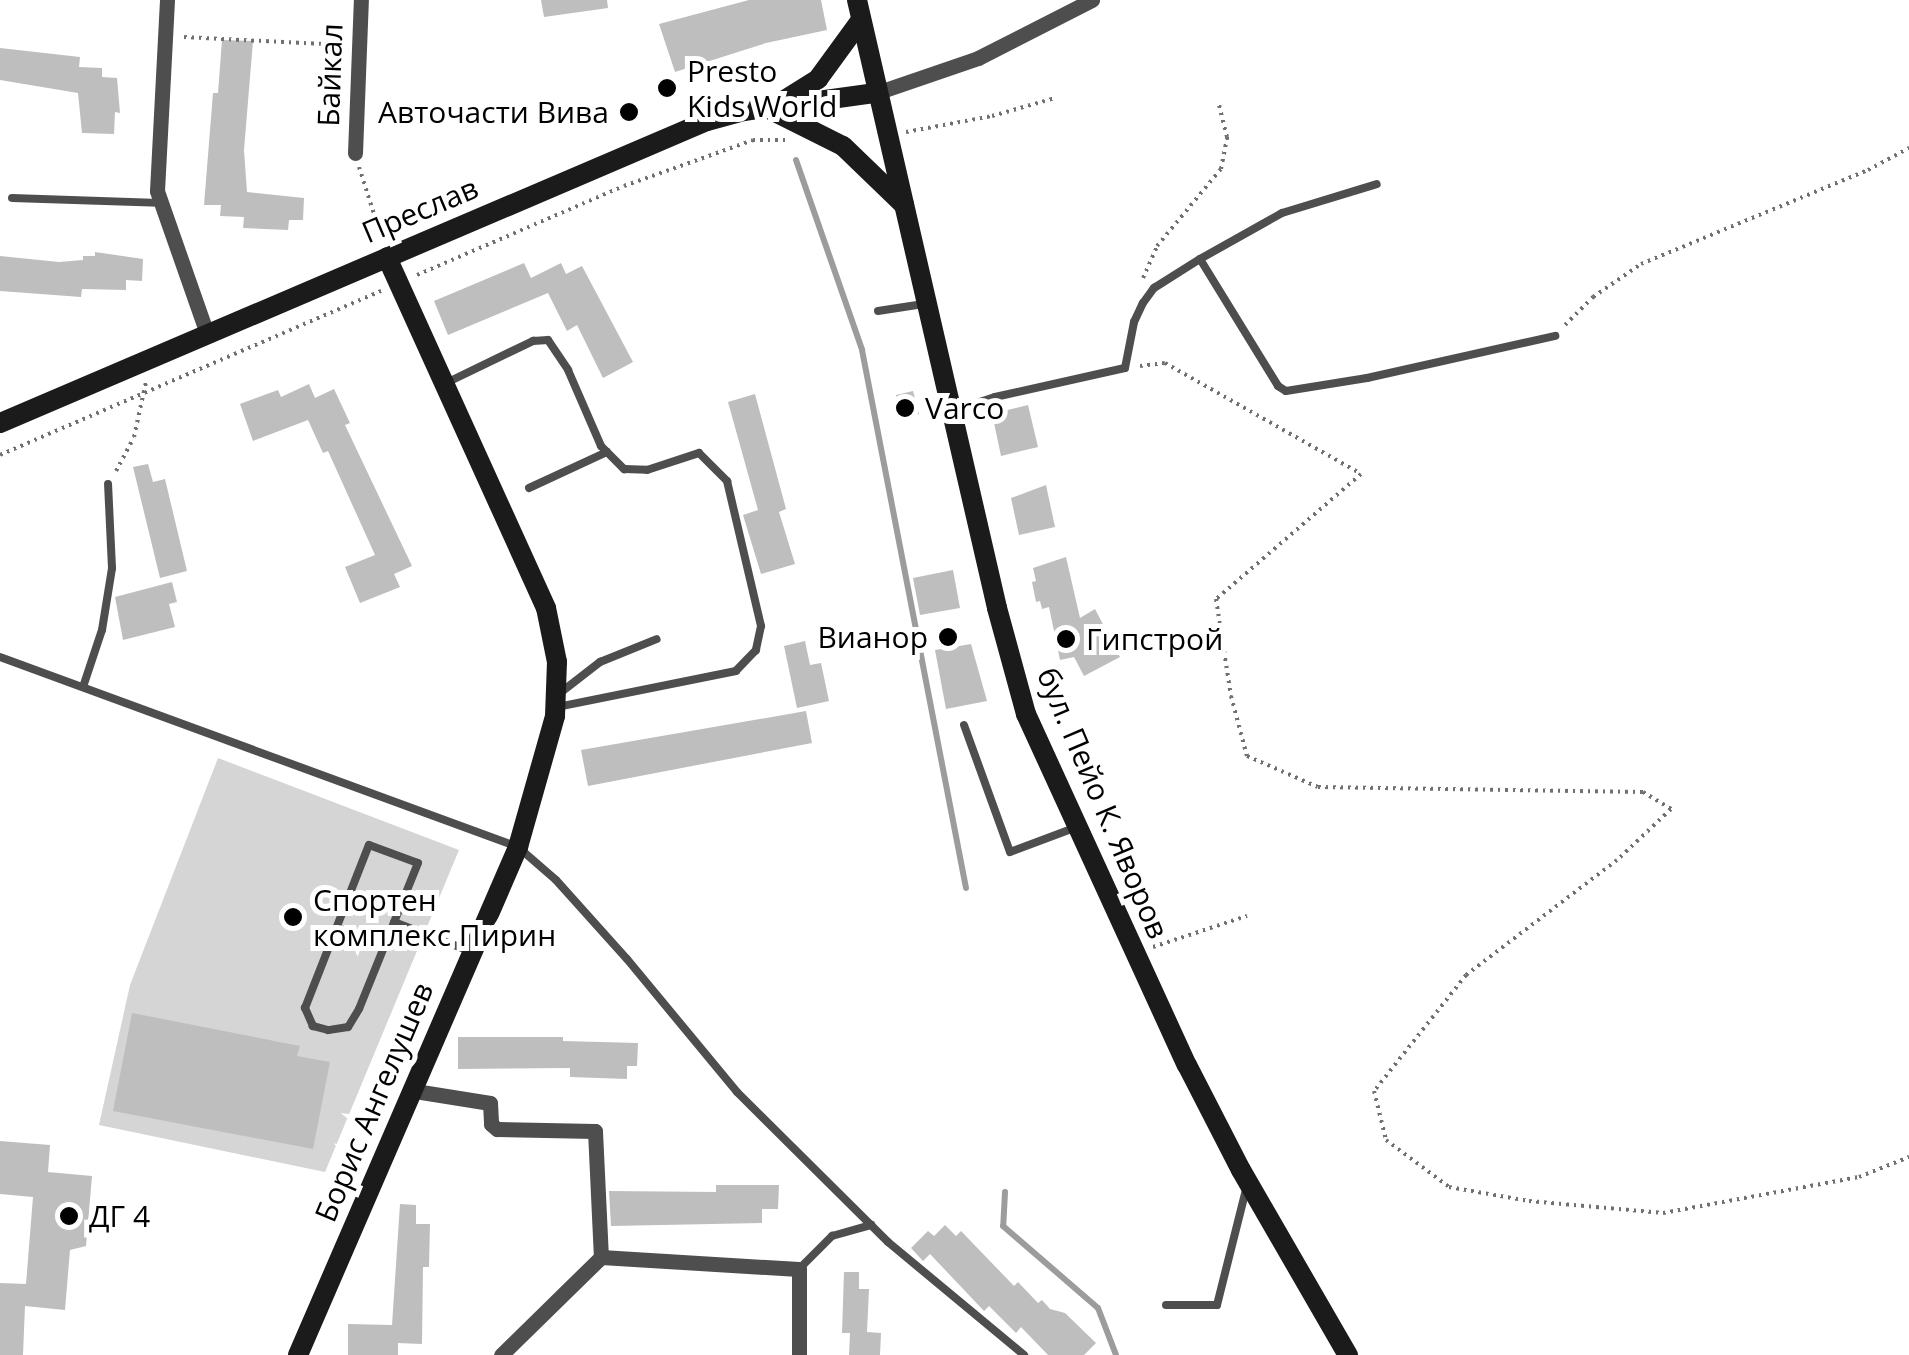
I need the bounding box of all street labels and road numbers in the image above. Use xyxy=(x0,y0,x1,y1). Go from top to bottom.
street label: Байкал xyxy=(310,23,350,127)
street label: Преслав xyxy=(357,170,483,250)
street label: бул. Пейо К. Яворов xyxy=(1030,662,1176,944)
street label: Борис Ангелушев xyxy=(307,977,441,1227)

